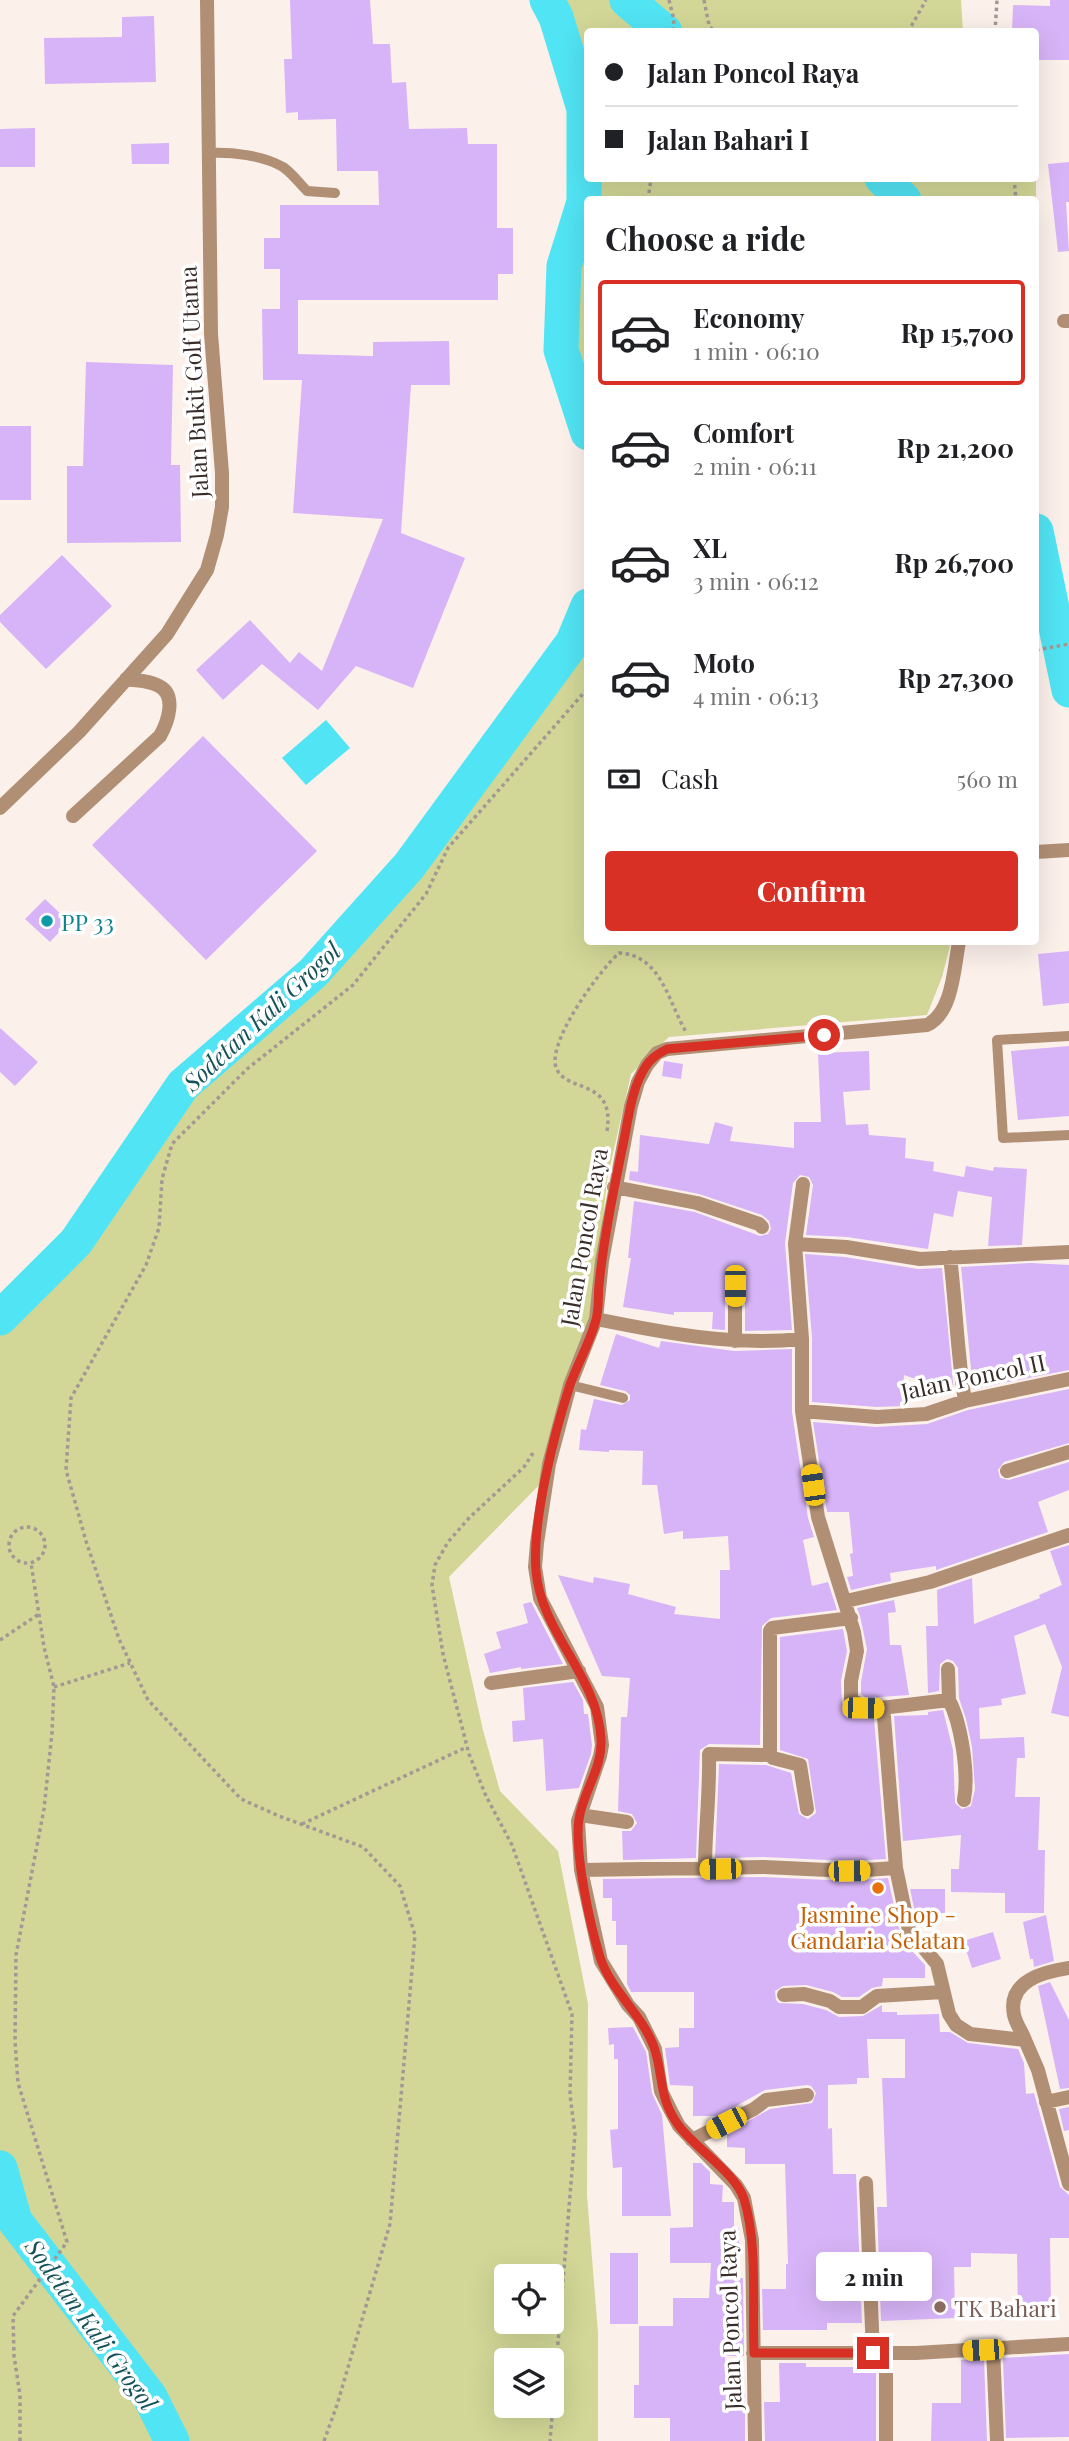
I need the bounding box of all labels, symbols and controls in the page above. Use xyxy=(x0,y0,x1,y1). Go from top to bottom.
text: Jalan Poncol Raya xyxy=(647,55,859,90)
text: Jalan Bahari I xyxy=(647,122,809,157)
text: Choose a ride xyxy=(605,216,806,259)
street label: Jalan Bukit Golf Utama xyxy=(171,265,215,500)
text: Economy xyxy=(693,300,804,335)
icon: car xyxy=(609,301,672,364)
text: Rp 15,700 xyxy=(901,315,1014,350)
text: 1 min · 06:10 xyxy=(693,335,820,366)
text: Comfort xyxy=(693,415,794,450)
icon: car xyxy=(609,416,672,479)
text: Rp 21,200 xyxy=(897,430,1014,465)
text: 2 min · 06:11 xyxy=(693,450,817,481)
text: XL xyxy=(693,530,727,565)
icon: car xyxy=(609,531,672,594)
text: Rp 26,700 xyxy=(894,545,1014,580)
text: 3 min · 06:12 xyxy=(693,565,819,596)
text: Moto xyxy=(693,645,755,680)
icon: car xyxy=(609,646,672,709)
text: Rp 27,300 xyxy=(898,660,1014,695)
text: 4 min · 06:13 xyxy=(693,680,819,711)
icon: cash xyxy=(605,760,643,798)
text: Cash xyxy=(661,761,719,796)
text: 560 m xyxy=(957,763,1018,794)
button: Confirm xyxy=(605,851,1018,931)
place label: PP 33 xyxy=(61,906,114,937)
marker: PP 33 xyxy=(39,913,55,929)
water label: Sodetan Kali Grogol xyxy=(175,934,348,1098)
route start xyxy=(808,1019,840,1051)
street label: Jalan Poncol Raya xyxy=(552,1145,614,1330)
car xyxy=(725,1265,746,1307)
street label: Jalan Poncol II xyxy=(897,1346,1048,1407)
car xyxy=(800,1463,827,1507)
car xyxy=(842,1697,885,1719)
car xyxy=(699,1858,742,1880)
car xyxy=(828,1860,871,1882)
marker: Jasmine Shop - Gandaria Selatan xyxy=(870,1880,886,1896)
place label: Jasmine Shop - Gandaria Selatan xyxy=(790,1898,966,1955)
car xyxy=(703,2104,750,2142)
street label: Jalan Poncol Raya xyxy=(710,2229,748,2412)
water label: Sodetan Kali Grogol xyxy=(18,2231,166,2417)
callout: 2 min xyxy=(815,2252,931,2300)
text: 2 min xyxy=(844,2261,904,2292)
map controls xyxy=(494,2264,564,2418)
button: locate xyxy=(494,2264,564,2334)
place label: TK Bahari xyxy=(954,2292,1057,2323)
marker: TK Bahari xyxy=(932,2299,948,2315)
route end xyxy=(857,2337,889,2369)
car xyxy=(962,2339,1005,2361)
button: layers xyxy=(494,2348,564,2418)

